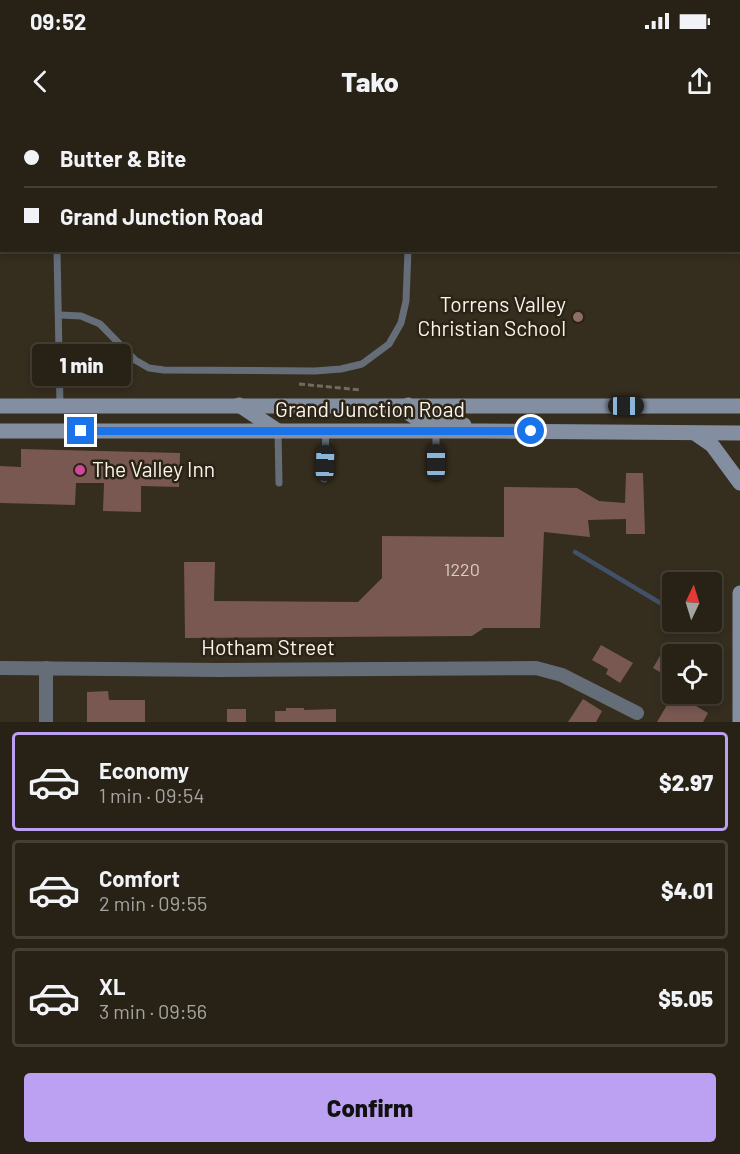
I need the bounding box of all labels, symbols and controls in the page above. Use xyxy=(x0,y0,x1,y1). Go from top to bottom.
text: 09:52 xyxy=(30,8,86,34)
icon: back xyxy=(24,65,57,98)
text: Tako xyxy=(341,65,399,97)
icon: share xyxy=(683,65,716,98)
text: Butter & Bite xyxy=(60,145,186,171)
text: Grand Junction Road xyxy=(60,203,263,229)
place label: Torrens Valley Christian School xyxy=(418,291,566,340)
marker: Torrens Valley Christian School xyxy=(571,310,585,324)
callout: 1 min xyxy=(32,344,130,386)
text: 1 min xyxy=(60,353,103,377)
street label: Grand Junction Road xyxy=(275,396,465,421)
car xyxy=(608,397,644,415)
route end xyxy=(67,417,94,444)
route start xyxy=(517,417,544,444)
car xyxy=(427,444,445,480)
car xyxy=(315,445,335,481)
place label: The Valley Inn xyxy=(92,456,215,481)
marker: The Valley Inn xyxy=(73,463,87,477)
house number: 1220 xyxy=(444,558,480,580)
north arrow xyxy=(662,572,722,632)
map controls xyxy=(662,572,722,704)
street label: Hotham Street xyxy=(201,634,335,659)
button: locate xyxy=(662,644,722,704)
icon: car xyxy=(27,755,81,809)
text: Economy xyxy=(99,757,189,783)
text: $2.97 xyxy=(659,769,713,795)
text: 1 min · 09:54 xyxy=(99,783,204,807)
icon: car xyxy=(27,863,81,917)
text: Comfort xyxy=(99,865,180,891)
text: $4.01 xyxy=(661,877,713,903)
text: 2 min · 09:55 xyxy=(99,891,207,915)
icon: car xyxy=(27,971,81,1025)
text: XL xyxy=(99,973,125,999)
text: $5.05 xyxy=(658,985,713,1011)
text: 3 min · 09:56 xyxy=(99,999,207,1023)
button: Confirm xyxy=(24,1073,716,1142)

